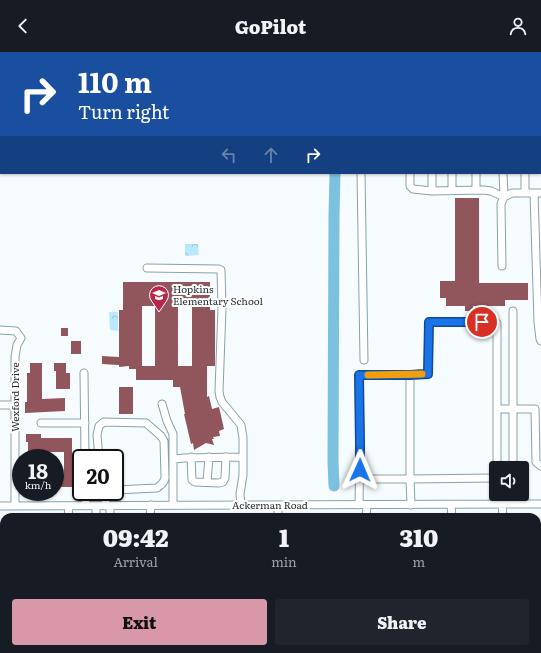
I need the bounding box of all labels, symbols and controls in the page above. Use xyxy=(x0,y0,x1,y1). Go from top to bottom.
text: GoPilot xyxy=(235,13,306,40)
icon: back xyxy=(12,15,34,37)
icon: person xyxy=(507,15,529,37)
text: 110 m xyxy=(78,60,152,102)
icon: right xyxy=(12,68,64,120)
text: Turn right xyxy=(78,98,169,125)
icon: left xyxy=(218,144,240,166)
icon: ahead xyxy=(260,144,282,166)
icon: right xyxy=(302,144,324,166)
place label: Hopkins Elementary School xyxy=(173,281,263,308)
school or university icon: Hopkins Elementary School xyxy=(148,284,170,312)
pin xyxy=(465,305,499,339)
icon: arrive xyxy=(471,311,493,333)
street label: Wexford Drive xyxy=(7,362,22,432)
speed limit sign: 20 xyxy=(72,449,124,501)
position arrow xyxy=(339,449,381,491)
text: 18 xyxy=(28,455,48,485)
map controls xyxy=(489,461,529,501)
button: sound xyxy=(489,461,529,501)
text: km/h xyxy=(25,477,51,492)
street label: Ackerman Road xyxy=(232,497,308,512)
text: 09:42 xyxy=(103,519,169,554)
text: 1 xyxy=(279,519,289,554)
text: 310 xyxy=(399,519,438,554)
text: Arrival xyxy=(113,552,158,571)
text: min xyxy=(271,552,297,571)
text: m xyxy=(413,552,425,571)
button: Exit xyxy=(12,599,267,645)
button: Share xyxy=(275,599,529,645)

